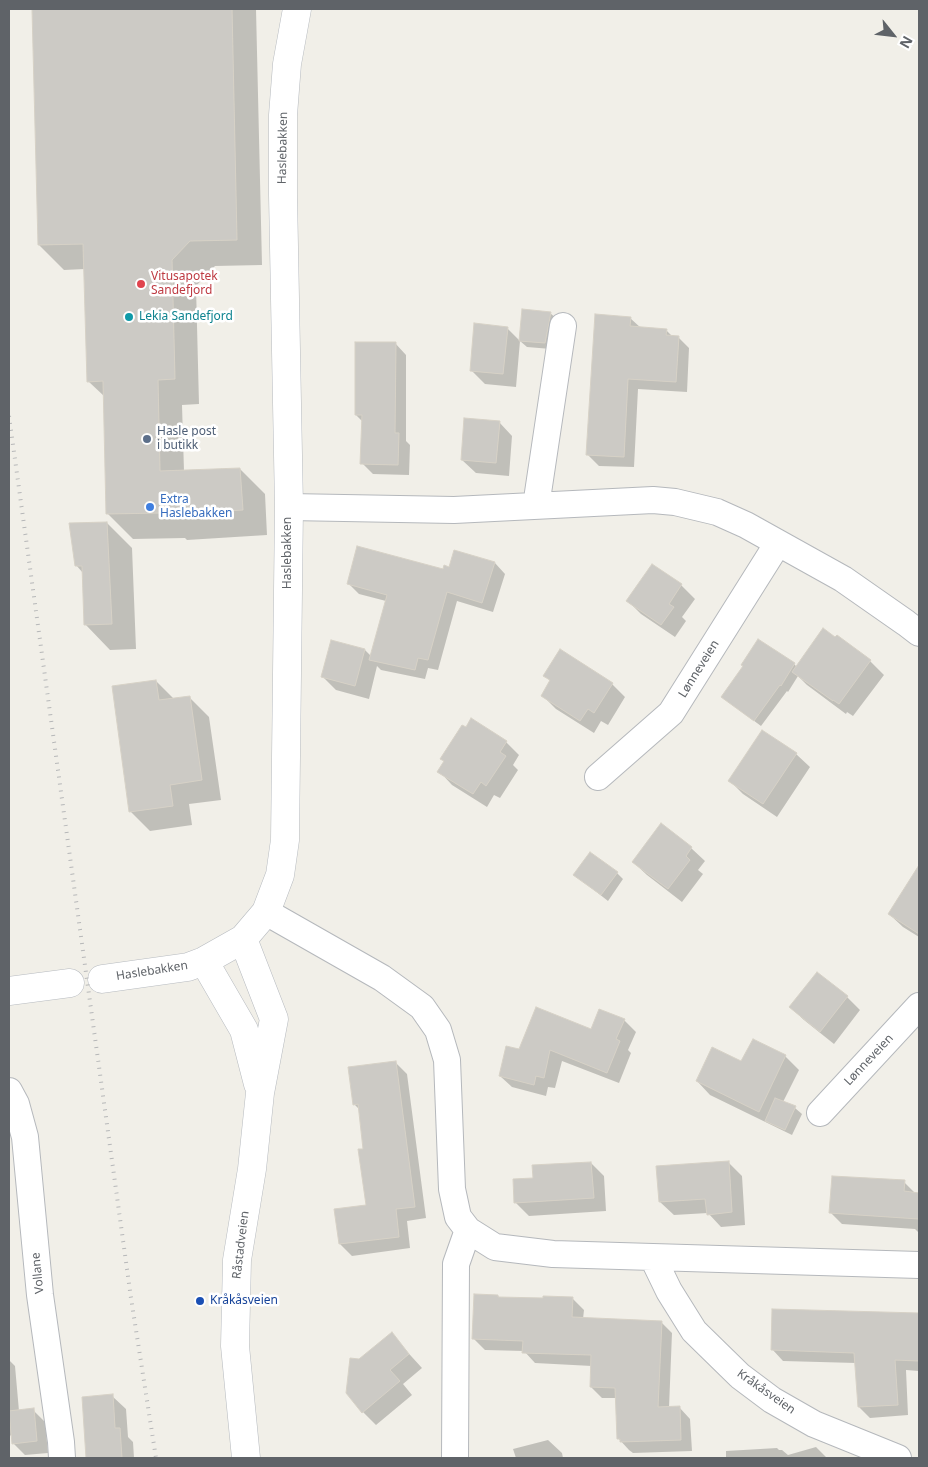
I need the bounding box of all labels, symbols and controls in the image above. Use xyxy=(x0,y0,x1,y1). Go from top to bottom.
north arrow xyxy=(868,10,918,60)
text: N xyxy=(895,33,918,52)
street label: Haslebakken xyxy=(275,112,291,184)
place label: Vitusapotek Sandefjord xyxy=(151,270,218,298)
marker: Vitusapotek Sandefjord xyxy=(135,278,147,290)
place label: Lekia Sandefjord xyxy=(139,310,233,324)
marker: Lekia Sandefjord xyxy=(123,311,135,323)
place label: Hasle post i butikk xyxy=(157,425,216,453)
marker: Hasle post i butikk xyxy=(141,433,153,445)
place label: Extra Haslebakken xyxy=(160,493,232,521)
marker: Extra Haslebakken xyxy=(144,501,156,513)
street label: Haslebakken xyxy=(281,517,295,589)
street label: Lønneveien xyxy=(676,638,722,700)
street label: Haslebakken xyxy=(115,958,189,984)
street label: Lønneveien xyxy=(842,1031,896,1089)
street label: Råstadveien xyxy=(230,1210,252,1280)
street label: Vollane xyxy=(29,1252,47,1294)
place label: Kråkåsveien xyxy=(210,1294,278,1308)
marker: Kråkåsveien xyxy=(194,1295,206,1307)
street label: Kråkåsveien xyxy=(734,1367,798,1417)

